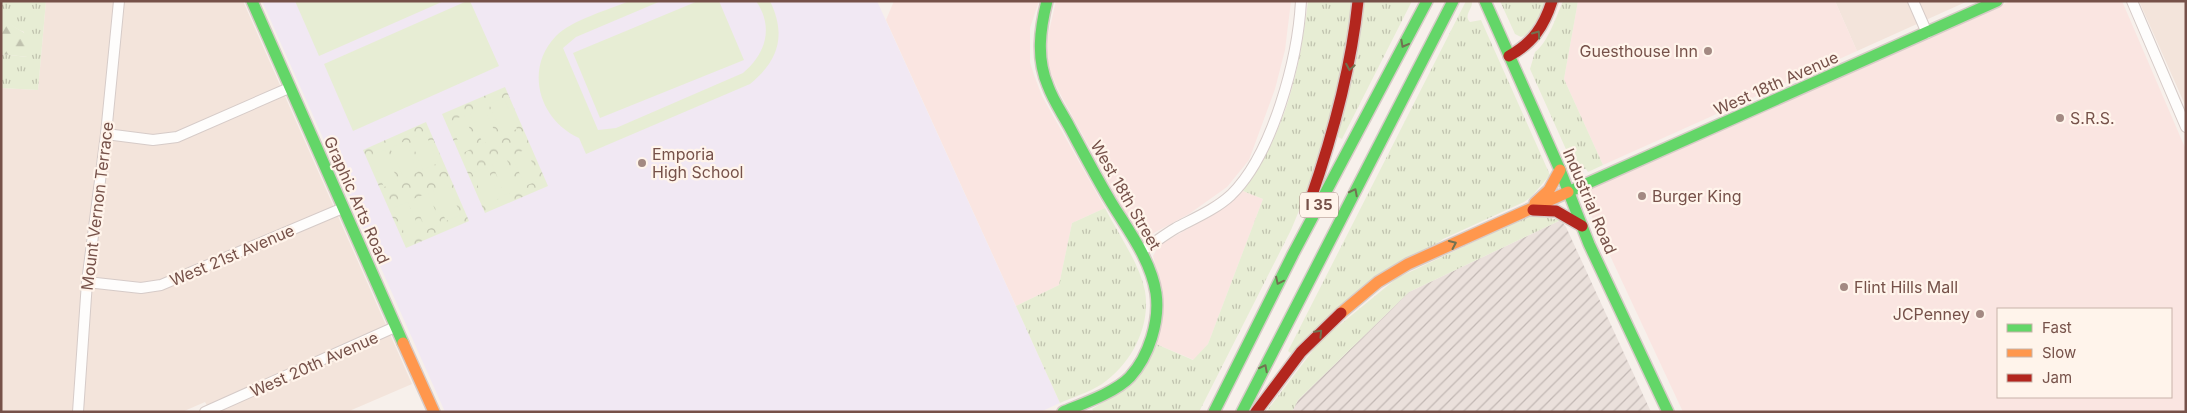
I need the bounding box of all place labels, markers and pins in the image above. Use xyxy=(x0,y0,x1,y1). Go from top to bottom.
place label: Guesthouse Inn xyxy=(1580,41,1698,61)
marker: Guesthouse Inn xyxy=(1702,45,1714,57)
place label: S.R.S. xyxy=(2070,108,2115,128)
marker: S.R.S. xyxy=(2054,112,2066,124)
place label: Emporia High School xyxy=(652,144,743,182)
marker: Emporia High School xyxy=(636,157,648,169)
place label: Burger King xyxy=(1652,186,1742,206)
marker: Burger King xyxy=(1636,190,1648,202)
place label: Flint Hills Mall xyxy=(1854,277,1958,297)
marker: Flint Hills Mall xyxy=(1838,281,1850,293)
place label: JCPenney xyxy=(1893,304,1970,324)
marker: JCPenney xyxy=(1974,308,1986,320)

